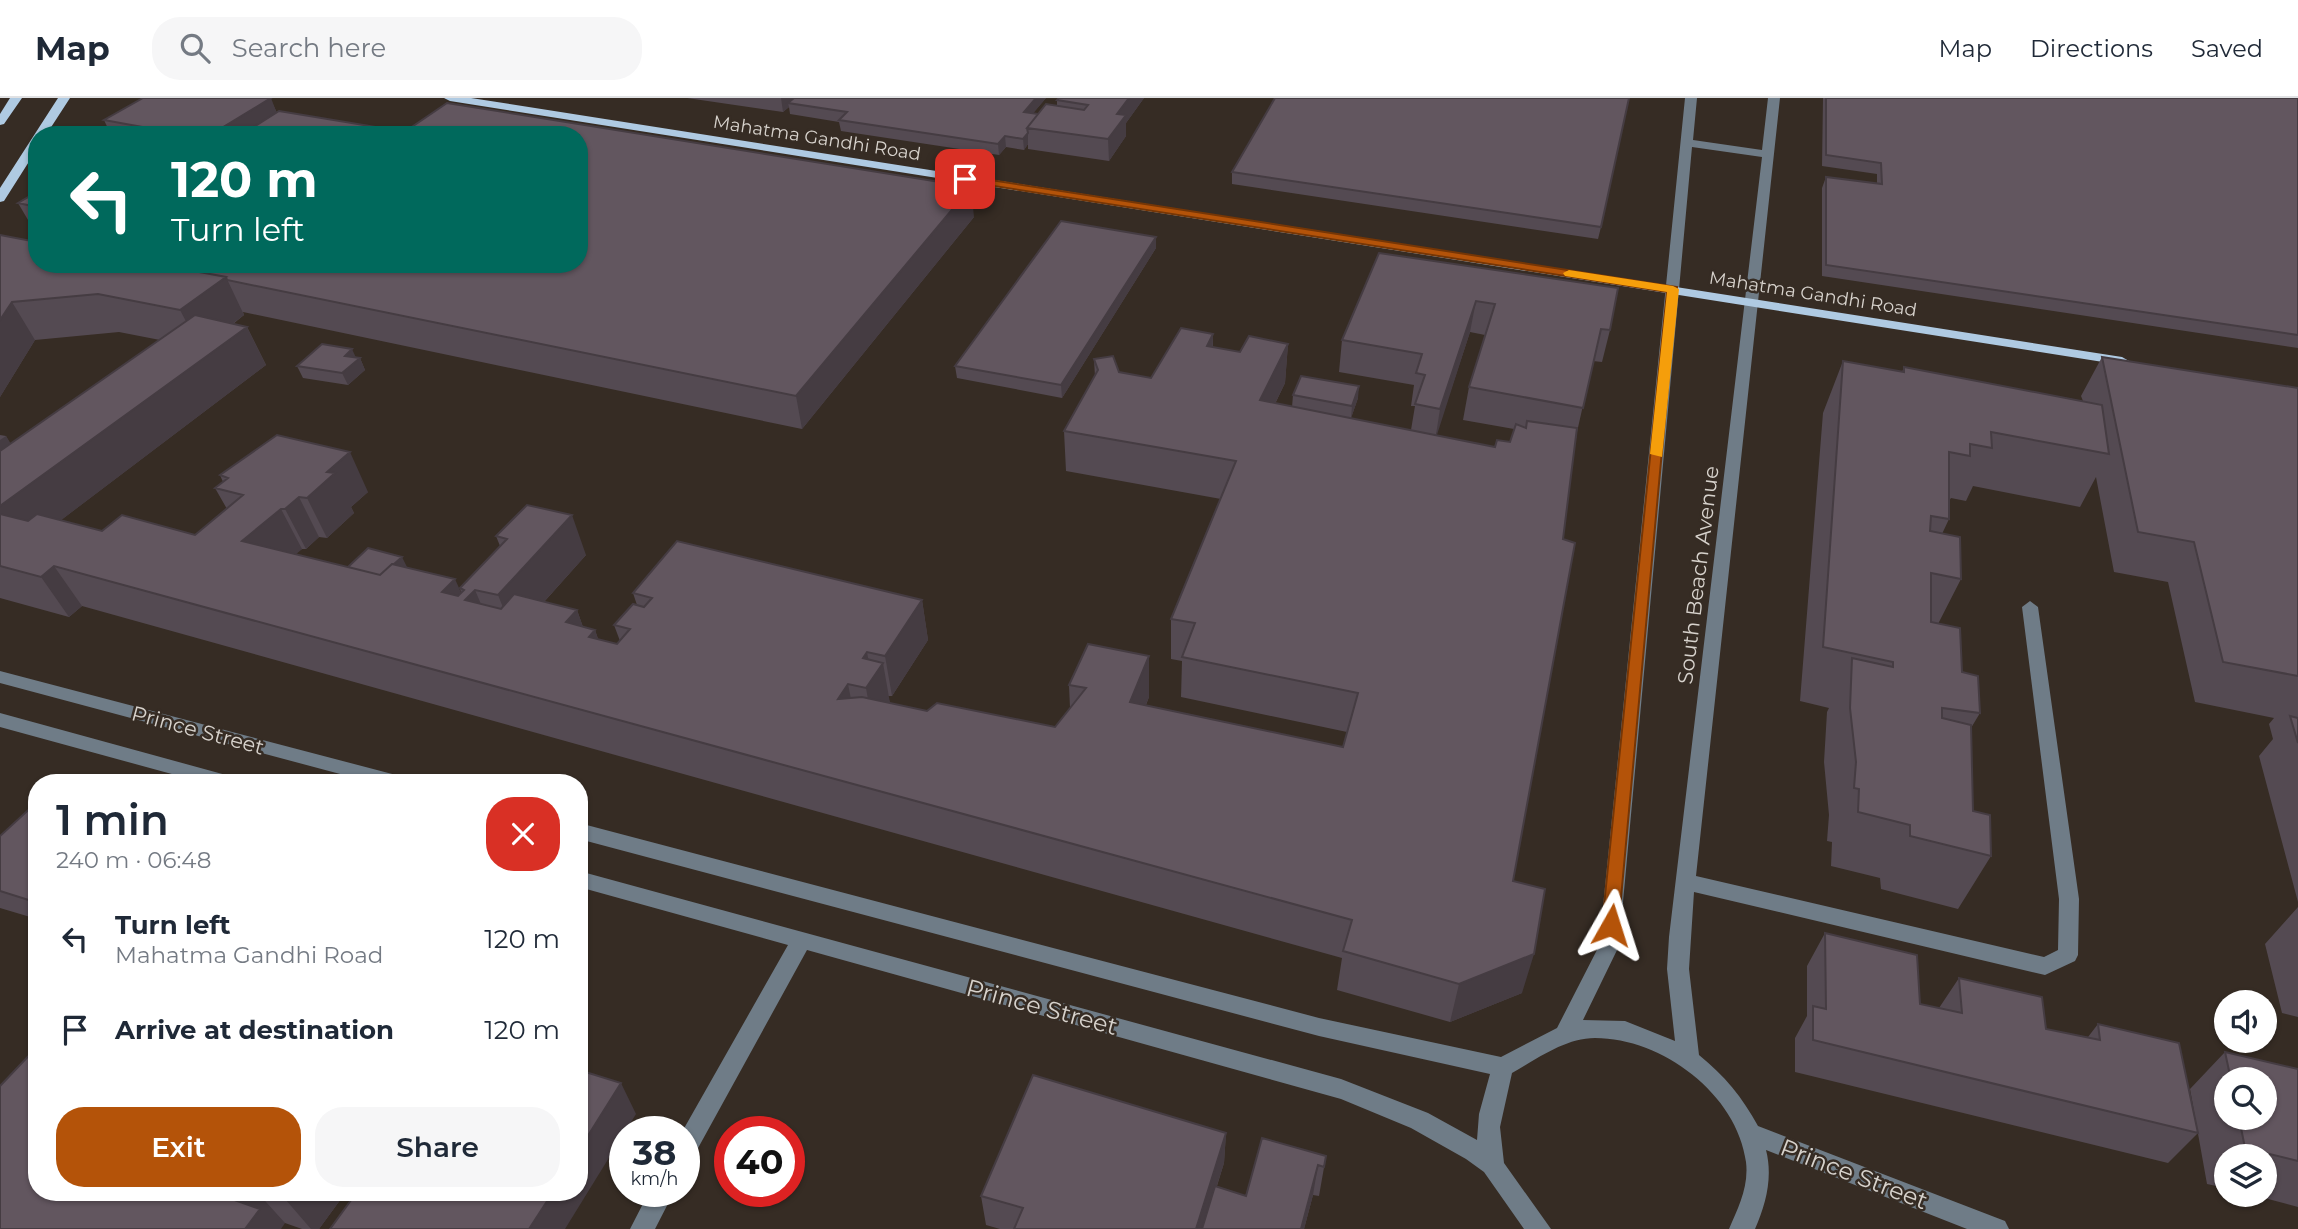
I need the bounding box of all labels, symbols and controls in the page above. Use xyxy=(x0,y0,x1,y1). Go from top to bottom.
search box xyxy=(152,17,642,80)
text: Map xyxy=(35,28,110,68)
icon: search xyxy=(176,29,214,67)
text: Search here xyxy=(232,32,386,64)
text: Map xyxy=(1939,34,1992,63)
text: Directions xyxy=(2030,34,2153,63)
text: Saved xyxy=(2191,34,2263,63)
street label: Mahatma Gandhi Road xyxy=(712,111,922,165)
pin xyxy=(935,149,995,209)
text: 120 m xyxy=(171,150,318,209)
icon: left xyxy=(56,154,147,245)
icon: arrive xyxy=(946,160,984,198)
text: Turn left xyxy=(171,210,305,249)
street label: Mahatma Gandhi Road xyxy=(1708,267,1918,321)
street label: South Beach Avenue xyxy=(1672,464,1724,686)
street label: Prince Street xyxy=(129,700,267,760)
text: 1 min xyxy=(56,794,169,846)
button: close xyxy=(486,797,560,871)
text: 240 m · 06:48 xyxy=(56,846,211,874)
position arrow xyxy=(1574,888,1648,962)
text: Turn left xyxy=(115,909,231,941)
icon: left xyxy=(56,920,94,958)
text: 120 m xyxy=(484,923,560,955)
text: Mahatma Gandhi Road xyxy=(115,941,383,969)
street label: Prince Street xyxy=(963,973,1121,1041)
map controls xyxy=(2214,990,2277,1207)
button: sound xyxy=(2214,990,2277,1053)
icon: arrive xyxy=(56,1011,94,1049)
text: Arrive at destination xyxy=(115,1014,394,1046)
text: 120 m xyxy=(484,1014,560,1046)
button: search xyxy=(2214,1067,2277,1130)
button: Exit xyxy=(56,1107,301,1187)
button: Share xyxy=(315,1107,560,1187)
speed limit sign: 40 xyxy=(714,1116,805,1207)
text: 38 xyxy=(633,1131,676,1174)
street label: Prince Street xyxy=(1776,1133,1932,1215)
button: layers xyxy=(2214,1144,2277,1207)
text: km/h xyxy=(630,1168,679,1190)

